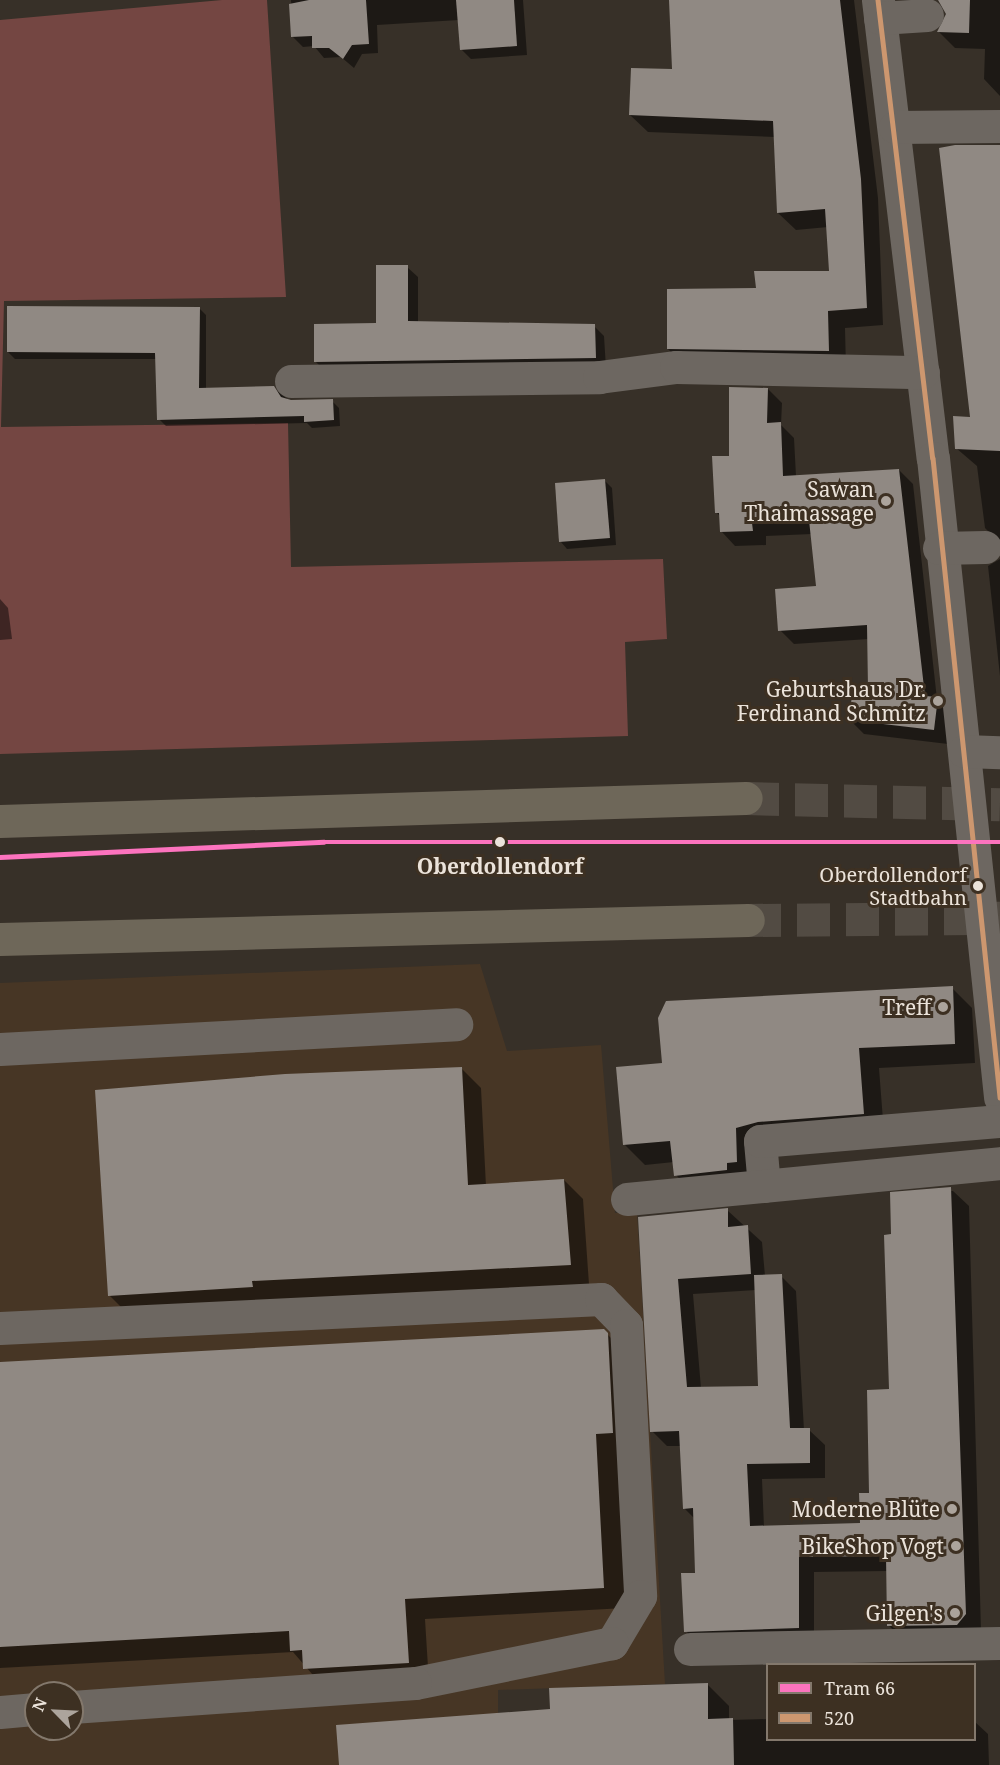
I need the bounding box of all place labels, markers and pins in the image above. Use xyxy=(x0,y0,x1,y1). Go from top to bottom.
place label: Sawan Thaimassage xyxy=(744,476,874,526)
marker: Sawan Thaimassage xyxy=(879,494,893,508)
place label: Geburtshaus Dr. Ferdinand Schmitz xyxy=(737,676,926,726)
marker: Geburtshaus Dr. Ferdinand Schmitz xyxy=(931,694,945,708)
marker: Oberdollendorf xyxy=(491,833,509,851)
place label: Oberdollendorf xyxy=(417,853,583,879)
place label: Oberdollendorf Stadtbahn xyxy=(819,862,967,909)
marker: Oberdollendorf Stadtbahn xyxy=(972,880,984,892)
place label: Treff xyxy=(882,994,931,1020)
marker: Treff xyxy=(936,1000,950,1014)
place label: Moderne Blüte xyxy=(792,1496,940,1522)
marker: Moderne Blüte xyxy=(945,1502,959,1516)
place label: BikeShop Vogt xyxy=(801,1533,944,1559)
marker: BikeShop Vogt xyxy=(949,1539,963,1553)
place label: Gilgen's xyxy=(865,1600,943,1626)
marker: Gilgen's xyxy=(948,1606,962,1620)

